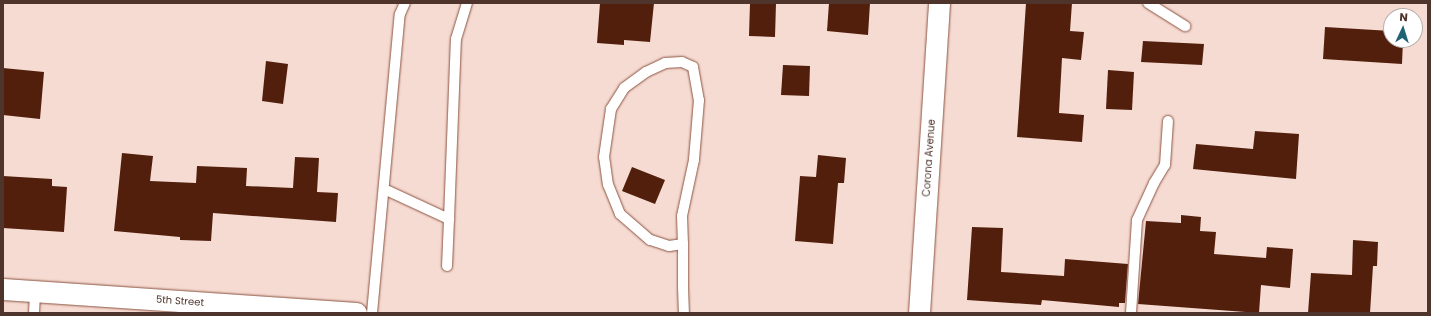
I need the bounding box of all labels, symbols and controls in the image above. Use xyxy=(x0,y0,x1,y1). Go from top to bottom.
north arrow xyxy=(1383,8,1423,48)
text: N xyxy=(1399,9,1408,25)
street label: Corona Avenue xyxy=(920,119,938,197)
street label: 5th Street xyxy=(156,293,204,309)

